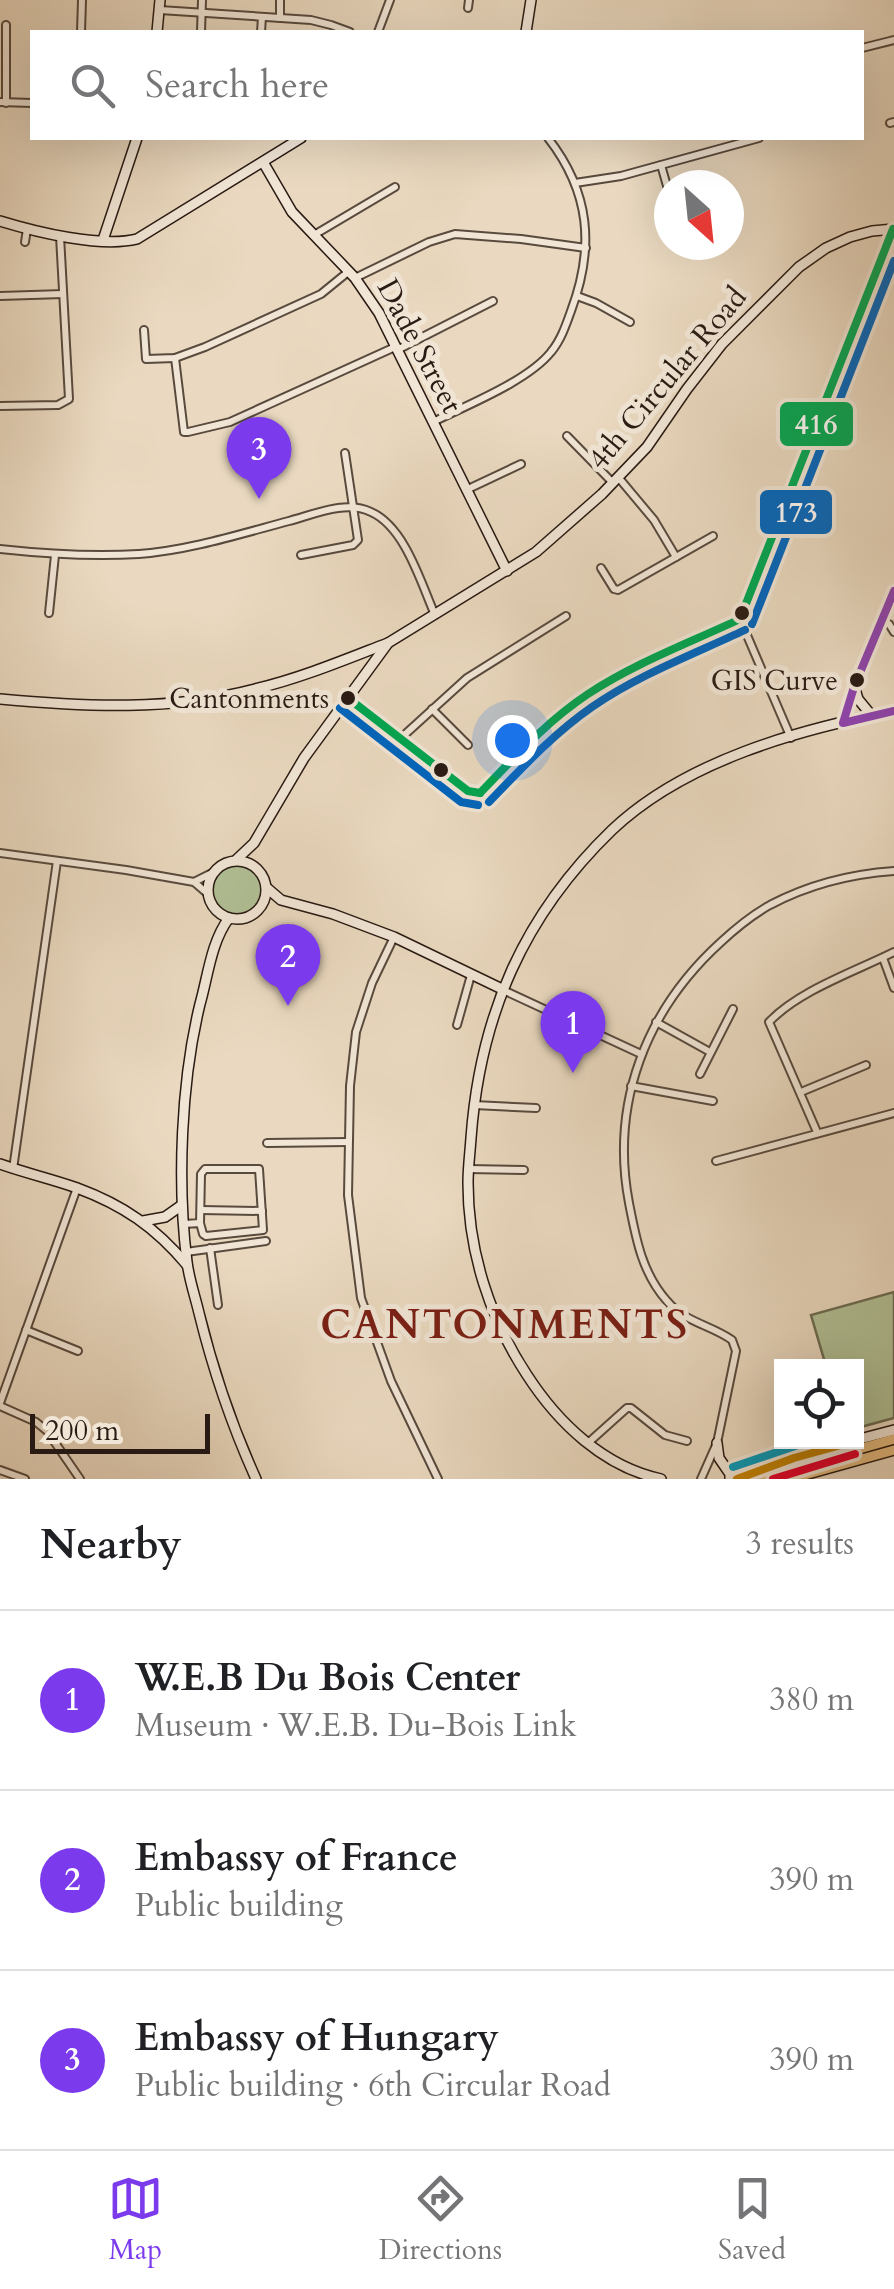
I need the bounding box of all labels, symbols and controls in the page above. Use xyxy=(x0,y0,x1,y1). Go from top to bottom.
search box xyxy=(30,30,864,140)
icon: search xyxy=(65,58,120,113)
text: Search here xyxy=(145,59,329,111)
north arrow xyxy=(654,170,744,260)
street label: Dade Street xyxy=(367,272,472,421)
street label: 4th Circular Road xyxy=(579,278,756,479)
line badge: 416 xyxy=(778,400,855,448)
text: 416 xyxy=(794,406,838,444)
pin: 3 xyxy=(226,416,292,499)
line badge: 173 xyxy=(758,488,834,536)
text: 173 xyxy=(774,494,818,532)
unlabelled marker xyxy=(732,603,752,623)
place label: GIS Curve xyxy=(711,662,838,700)
marker: GIS Curve xyxy=(847,670,867,690)
place label: Cantonments xyxy=(169,680,329,718)
marker: Cantonments xyxy=(338,688,358,708)
your location xyxy=(487,715,538,766)
unlabelled marker xyxy=(431,760,451,780)
pin: 2 xyxy=(256,924,320,1006)
pin: 1 xyxy=(540,990,606,1073)
district label: CANTONMENTS xyxy=(320,1298,690,1353)
map controls xyxy=(774,1359,864,1449)
button: locate xyxy=(774,1359,864,1449)
scale bar xyxy=(30,1409,210,1454)
text: 200 m xyxy=(45,1412,119,1450)
text: Nearby xyxy=(40,1516,182,1573)
text: 3 results xyxy=(746,1522,854,1566)
text: W.E.B Du Bois Center xyxy=(135,1652,520,1704)
text: 1 xyxy=(64,1678,81,1722)
text: 380 m xyxy=(769,1678,854,1722)
text: Museum · W.E.B. Du-Bois Link xyxy=(135,1704,577,1748)
text: Embassy of France xyxy=(135,1832,458,1884)
text: 2 xyxy=(64,1858,81,1902)
text: 390 m xyxy=(769,1858,854,1902)
text: Public building xyxy=(135,1884,343,1928)
text: Embassy of Hungary xyxy=(135,2012,499,2064)
text: 3 xyxy=(64,2038,81,2082)
text: 390 m xyxy=(769,2038,854,2082)
text: Public building · 6th Circular Road xyxy=(135,2064,611,2108)
tab: Map xyxy=(108,2171,163,2269)
tab: Directions xyxy=(379,2171,502,2269)
tab: Saved xyxy=(718,2171,786,2269)

